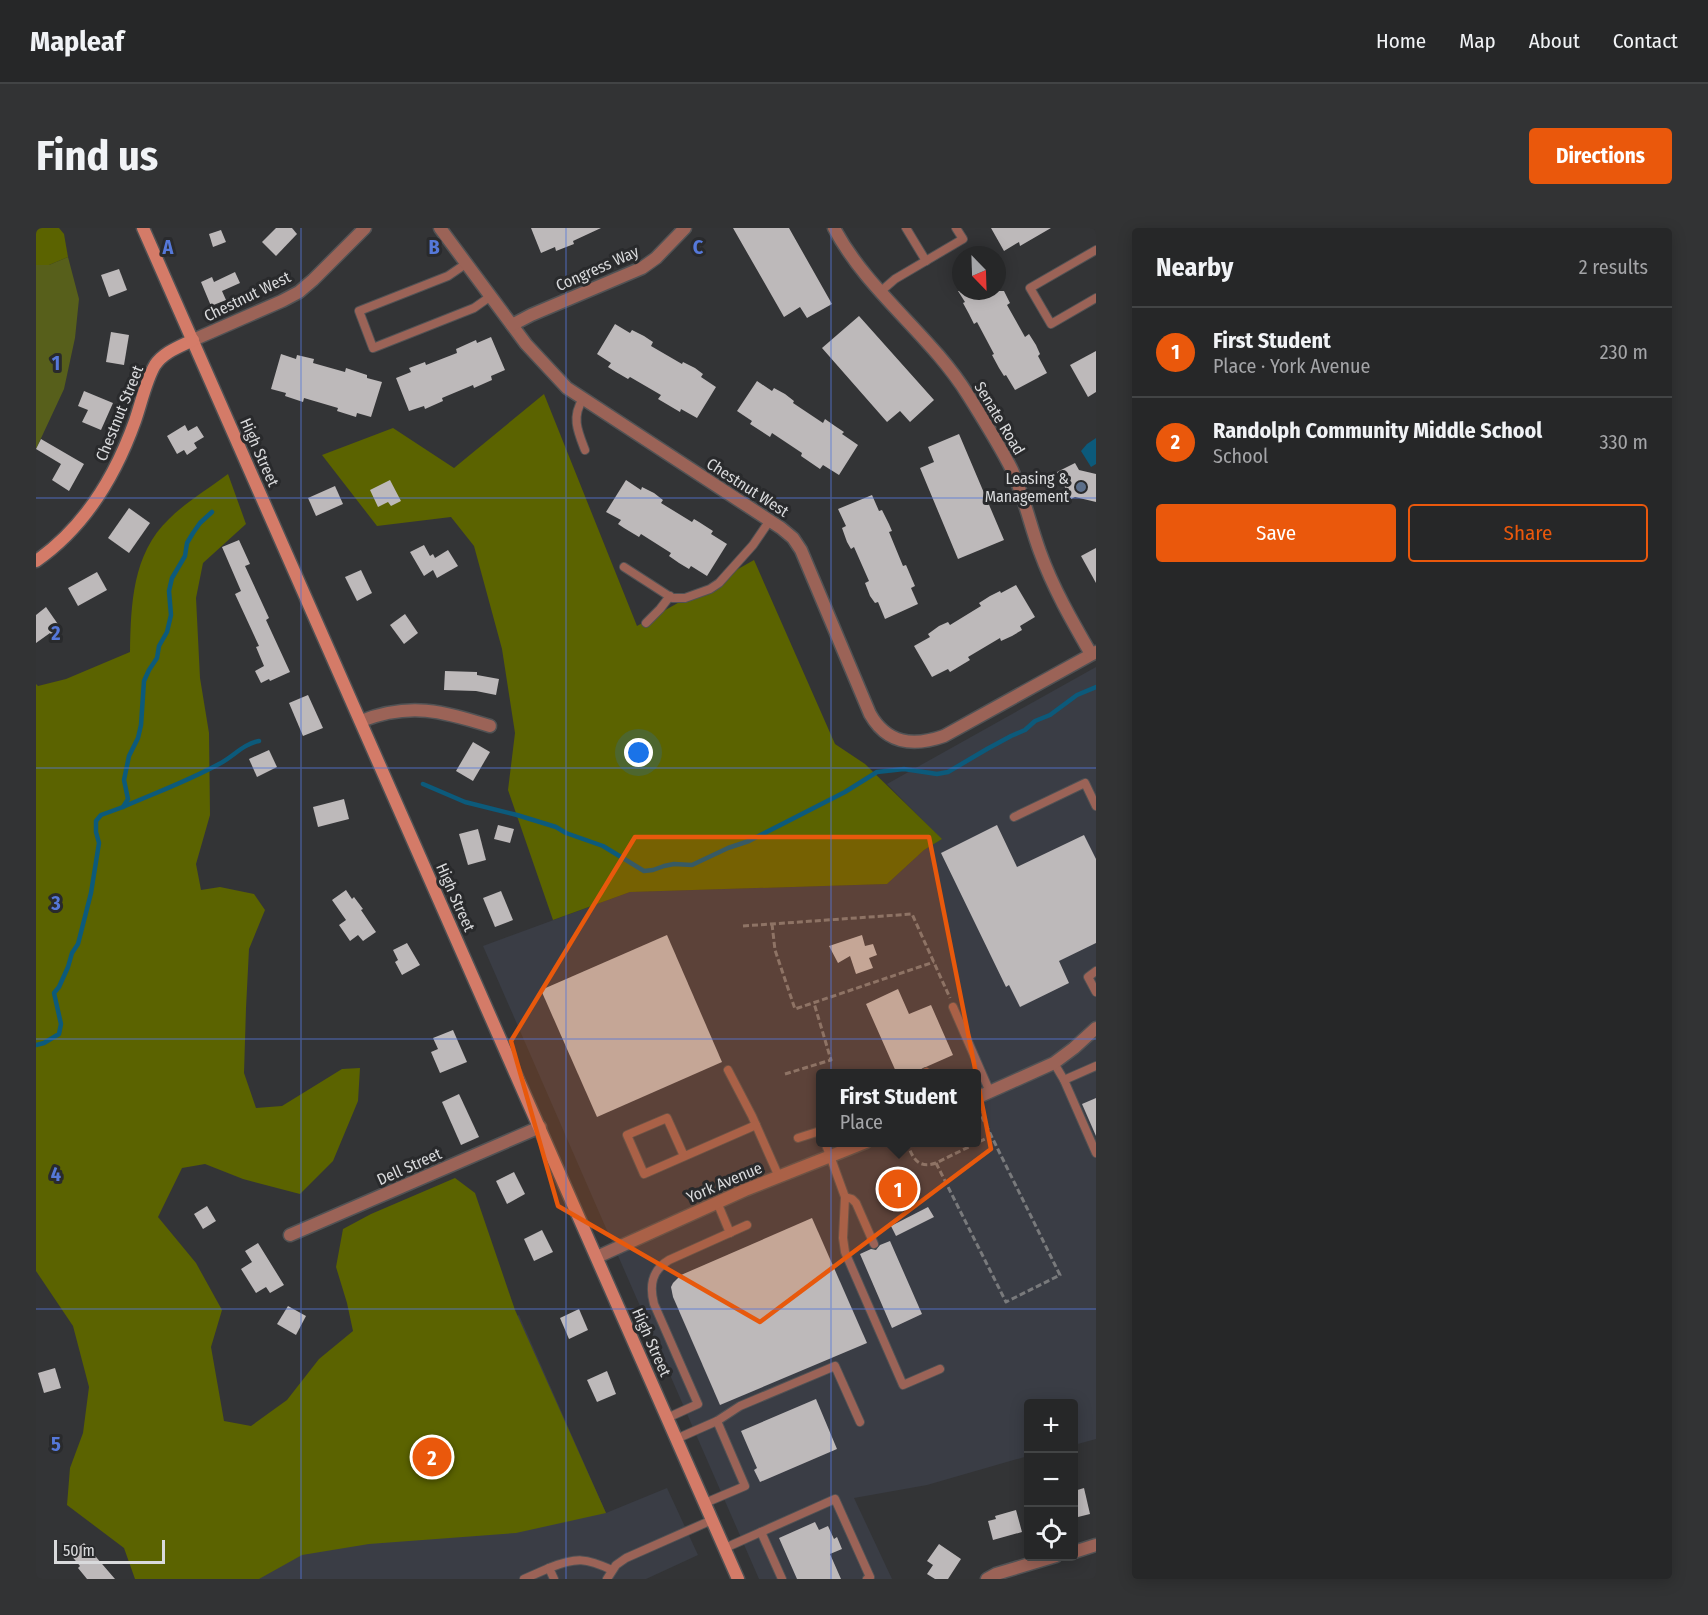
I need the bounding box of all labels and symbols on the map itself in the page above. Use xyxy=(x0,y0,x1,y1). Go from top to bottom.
text: A xyxy=(162,235,175,259)
text: B xyxy=(428,235,440,259)
text: C xyxy=(693,235,704,259)
street label: Congress Way xyxy=(553,241,642,295)
north arrow xyxy=(952,246,1006,300)
street label: Chestnut West xyxy=(201,267,294,326)
text: 1 xyxy=(52,351,60,375)
street label: Chestnut Street xyxy=(92,362,148,464)
street label: Senate Road xyxy=(970,378,1029,458)
street label: High Street xyxy=(236,415,283,490)
street label: Chestnut West xyxy=(703,454,793,521)
place label: Leasing & Management xyxy=(985,469,1070,506)
marker: Leasing & Management xyxy=(1074,480,1088,494)
text: 2 xyxy=(50,621,61,645)
your location xyxy=(624,738,653,767)
street label: High Street xyxy=(432,860,479,935)
text: 3 xyxy=(50,891,61,915)
street label: Dell Street xyxy=(374,1143,445,1189)
street label: York Avenue xyxy=(684,1158,765,1207)
text: 4 xyxy=(51,1162,61,1186)
pin: 1 xyxy=(878,1166,918,1212)
street label: High Street xyxy=(628,1305,675,1380)
text: 5 xyxy=(51,1432,61,1456)
pin: 2 xyxy=(412,1434,452,1480)
scale bar xyxy=(54,1537,165,1564)

